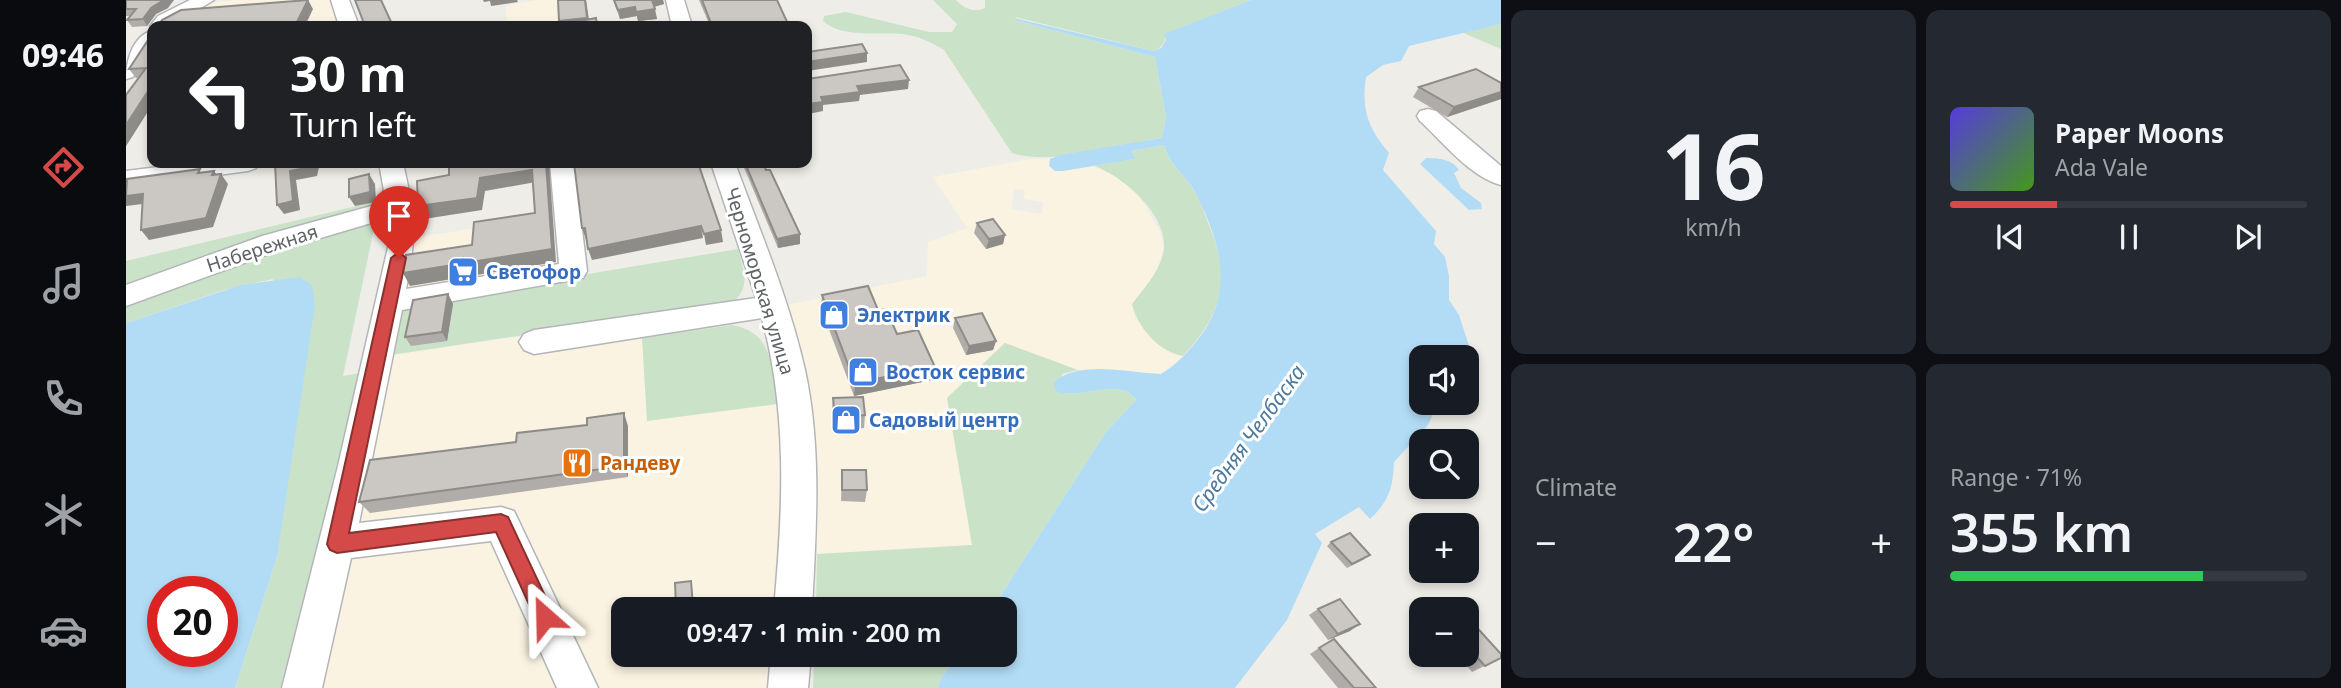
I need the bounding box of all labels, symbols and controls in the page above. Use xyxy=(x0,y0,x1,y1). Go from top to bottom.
text: 09:46 xyxy=(22,33,104,76)
text: 30 m xyxy=(290,40,407,106)
icon: left xyxy=(175,49,266,140)
text: Turn left xyxy=(290,103,416,146)
text: 16 xyxy=(1661,103,1766,227)
text: Paper Moons xyxy=(2055,115,2224,151)
icon: directions xyxy=(39,143,88,192)
text: Ada Vale xyxy=(2055,151,2148,183)
street label: Черноморская улица xyxy=(719,184,801,378)
pin xyxy=(369,186,429,258)
icon: arrive xyxy=(380,197,418,235)
text: km/h xyxy=(1685,211,1742,243)
street label: Набережная xyxy=(203,218,321,278)
icon: previous xyxy=(1991,218,2029,256)
icon: pause xyxy=(2110,218,2148,256)
icon: next xyxy=(2229,218,2267,256)
supermarket icon: Светофор xyxy=(446,255,480,289)
icon: music xyxy=(39,259,88,308)
place label: Светофор xyxy=(486,259,581,285)
shop icon: Электрик xyxy=(817,298,851,332)
place label: Электрик xyxy=(857,302,950,328)
map controls xyxy=(1409,345,1479,667)
button: sound xyxy=(1409,345,1479,415)
shop icon: Восток сервис xyxy=(846,355,880,389)
place label: Восток сервис xyxy=(886,359,1025,385)
water label: Средняя Челбаска xyxy=(1185,359,1311,517)
icon: phone xyxy=(39,374,88,423)
shop icon: Садовый центр xyxy=(829,403,863,437)
place label: Садовый центр xyxy=(869,407,1019,433)
button: search xyxy=(1409,429,1479,499)
restaurant icon: Рандеву xyxy=(560,446,594,480)
place label: Рандеву xyxy=(600,450,680,476)
text: Range · 71% xyxy=(1950,461,2082,493)
text: Climate xyxy=(1535,471,1617,503)
icon: climate xyxy=(39,490,88,539)
text: 355 km xyxy=(1950,496,2133,567)
text: 22° xyxy=(1673,506,1754,577)
button: + xyxy=(1409,513,1479,583)
text: − xyxy=(1535,516,1557,568)
text: + xyxy=(1870,516,1892,568)
speed limit sign: 20 xyxy=(147,576,238,667)
position arrow xyxy=(508,580,582,654)
button: − xyxy=(1409,597,1479,667)
icon: car xyxy=(39,606,88,655)
text: 09:47 · 1 min · 200 m xyxy=(687,614,941,650)

